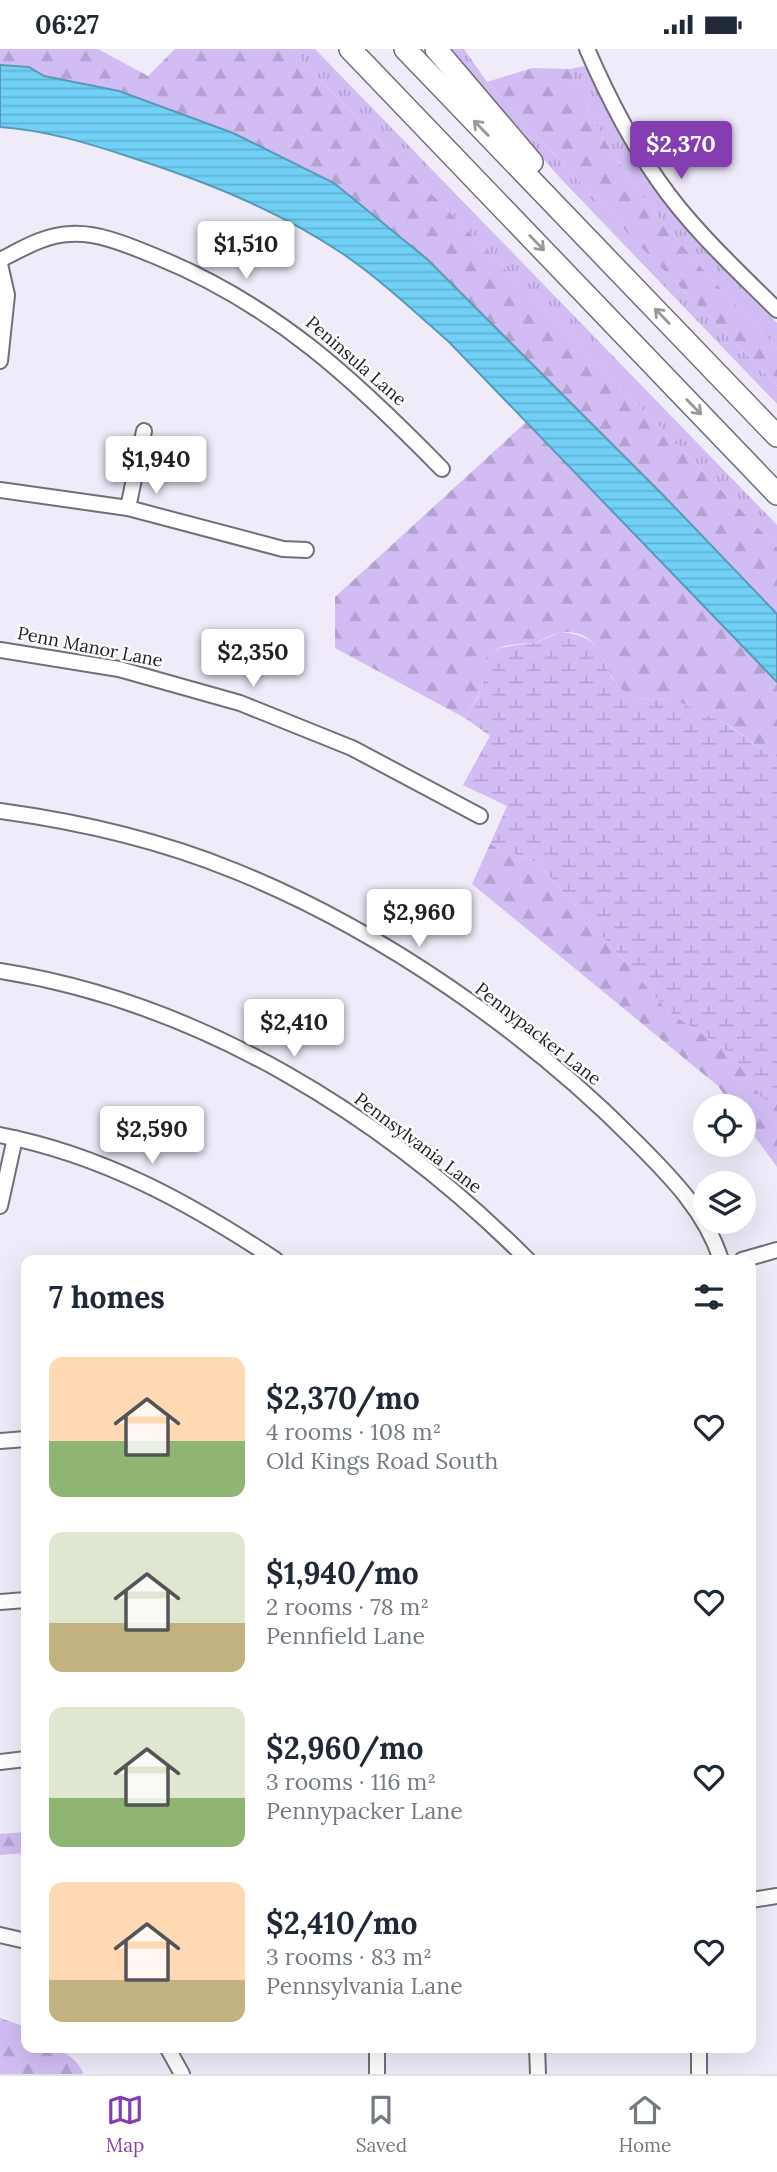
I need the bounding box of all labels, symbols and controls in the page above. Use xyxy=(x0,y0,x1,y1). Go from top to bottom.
text: 06:27 xyxy=(35,8,99,41)
one-way arrow xyxy=(472,119,489,136)
pin: $2,370 xyxy=(624,121,738,181)
text: $2,370 xyxy=(646,129,716,158)
pin: $1,510 xyxy=(189,222,303,281)
text: $1,510 xyxy=(214,229,279,258)
one-way arrow xyxy=(528,234,545,251)
one-way arrow xyxy=(653,308,670,325)
street label: Peninsula Lane xyxy=(301,311,412,411)
one-way arrow xyxy=(686,399,703,416)
pin: $1,940 xyxy=(99,437,213,496)
text: $1,940 xyxy=(121,444,191,473)
street label: Penn Manor Lane xyxy=(15,621,165,672)
pin: $2,350 xyxy=(196,629,310,689)
text: $2,350 xyxy=(217,637,289,666)
pin: $2,960 xyxy=(362,890,476,949)
text: $2,960 xyxy=(383,897,455,926)
street label: Pennypacker Lane xyxy=(471,977,606,1090)
pin: $2,410 xyxy=(237,999,351,1059)
text: $2,410 xyxy=(260,1007,328,1036)
street label: Pennsylvania Lane xyxy=(350,1087,487,1198)
map controls xyxy=(693,1094,756,1234)
button: locate xyxy=(693,1094,756,1157)
pin: $2,590 xyxy=(95,1107,209,1166)
text: $2,590 xyxy=(116,1114,188,1143)
button: layers xyxy=(693,1171,756,1234)
text: 7 homes xyxy=(49,1278,165,1316)
icon: filters xyxy=(690,1278,728,1316)
text: $2,370/mo xyxy=(266,1379,420,1417)
icon: home xyxy=(105,1385,189,1469)
icon: heart xyxy=(690,1408,728,1446)
text: 4 rooms · 108 m² xyxy=(266,1417,441,1446)
text: Old Kings Road South xyxy=(266,1446,498,1475)
text: $1,940/mo xyxy=(266,1554,419,1592)
icon: home xyxy=(105,1560,189,1644)
icon: heart xyxy=(690,1583,728,1621)
text: 2 rooms · 78 m² xyxy=(266,1592,429,1621)
text: Pennfield Lane xyxy=(266,1621,425,1650)
text: $2,960/mo xyxy=(266,1729,423,1767)
icon: home xyxy=(105,1735,189,1819)
icon: heart xyxy=(690,1758,728,1796)
text: 3 rooms · 116 m² xyxy=(266,1767,436,1796)
text: Pennypacker Lane xyxy=(266,1796,463,1825)
text: $2,410/mo xyxy=(266,1904,418,1942)
icon: home xyxy=(105,1910,189,1994)
icon: heart xyxy=(690,1933,728,1971)
text: 3 rooms · 83 m² xyxy=(266,1942,432,1971)
text: Pennsylvania Lane xyxy=(266,1971,463,2000)
tab: Map xyxy=(106,2091,144,2157)
tab: Saved xyxy=(356,2091,407,2157)
tab: Home xyxy=(618,2091,671,2157)

